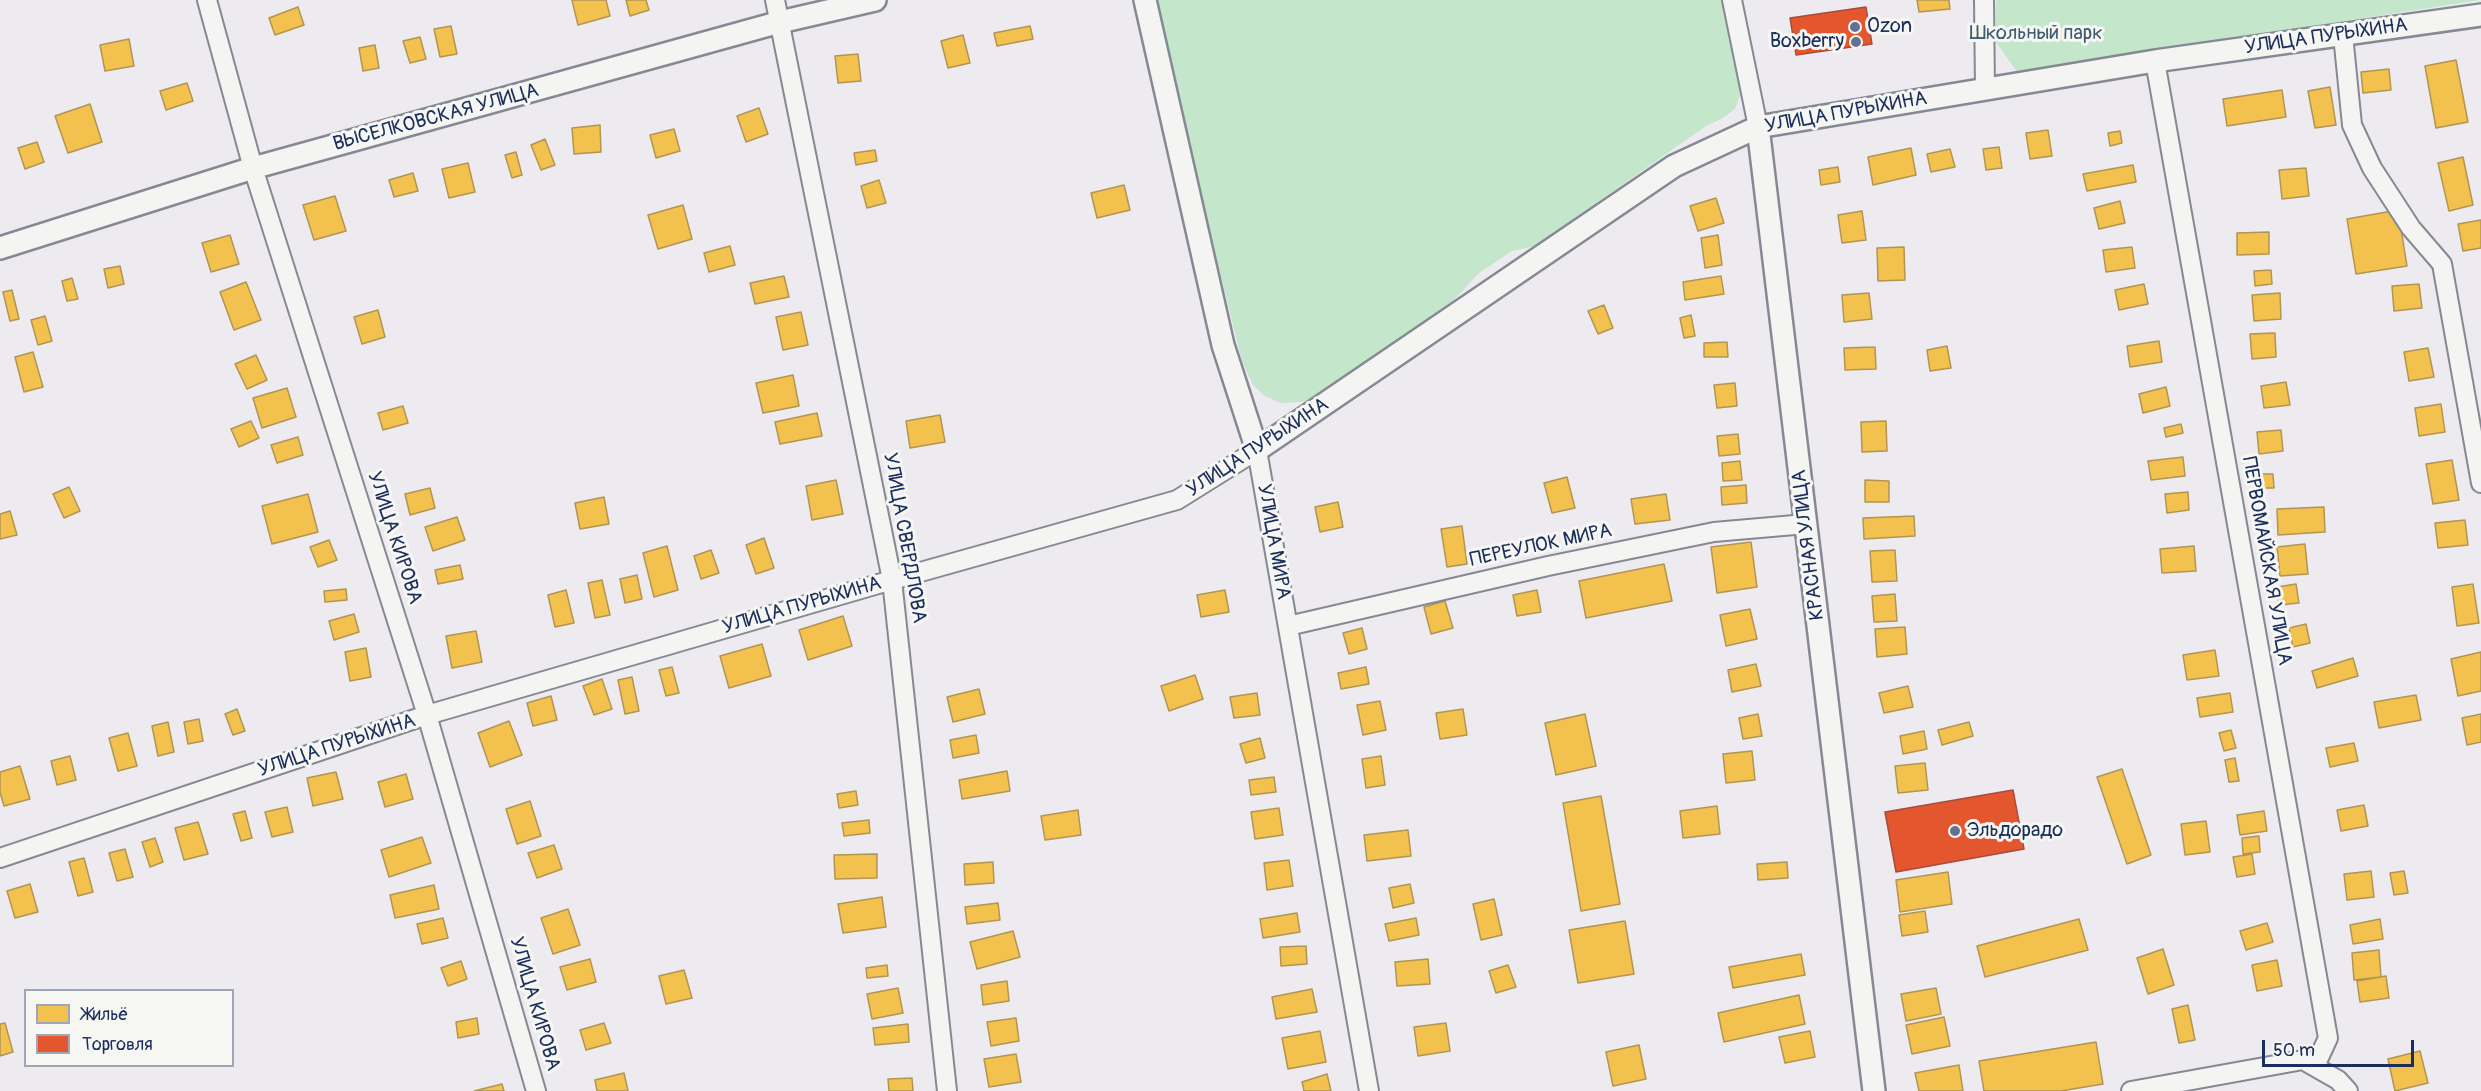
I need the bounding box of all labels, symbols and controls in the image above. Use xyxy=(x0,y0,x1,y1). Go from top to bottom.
street label: УЛИЦА ПУРЫХИНА xyxy=(2243,14,2409,60)
place label: Ozon xyxy=(1867,15,1912,39)
marker: Ozon xyxy=(1848,20,1862,34)
park label: Школьный парк xyxy=(1969,22,2103,46)
place label: Boxberry xyxy=(1770,30,1844,54)
marker: Boxberry xyxy=(1849,35,1863,49)
street label: ВЫСЕЛКОВСКАЯ УЛИЦА xyxy=(331,79,541,157)
street label: УЛИЦА ПУРЫХИНА xyxy=(1763,87,1929,139)
street label: УЛИЦА ПУРЫХИНА xyxy=(1183,393,1333,503)
street label: УЛИЦА СВЕРДЛОВА xyxy=(877,451,931,625)
street label: ПЕРВОМАЙСКАЯ УЛИЦА xyxy=(2236,455,2296,667)
street label: КРАСНАЯ УЛИЦА xyxy=(1788,468,1830,622)
street label: УЛИЦА КИРОВА xyxy=(361,469,427,607)
street label: УЛИЦА МИРА xyxy=(1251,482,1295,602)
street label: ПЕРЕУЛОК МИРА xyxy=(1468,519,1614,573)
street label: УЛИЦА ПУРЫХИНА xyxy=(720,572,884,640)
street label: УЛИЦА ПУРЫХИНА xyxy=(255,709,419,783)
place label: Эльдорадо xyxy=(1967,819,2063,843)
marker: Эльдорадо xyxy=(1948,824,1962,838)
street label: УЛИЦА КИРОВА xyxy=(503,934,565,1074)
legend xyxy=(24,989,234,1067)
text: Жильё xyxy=(82,1003,128,1026)
scale bar xyxy=(2265,1028,2416,1066)
text: Торговля xyxy=(82,1033,153,1056)
text: 50 m xyxy=(2273,1039,2315,1062)

